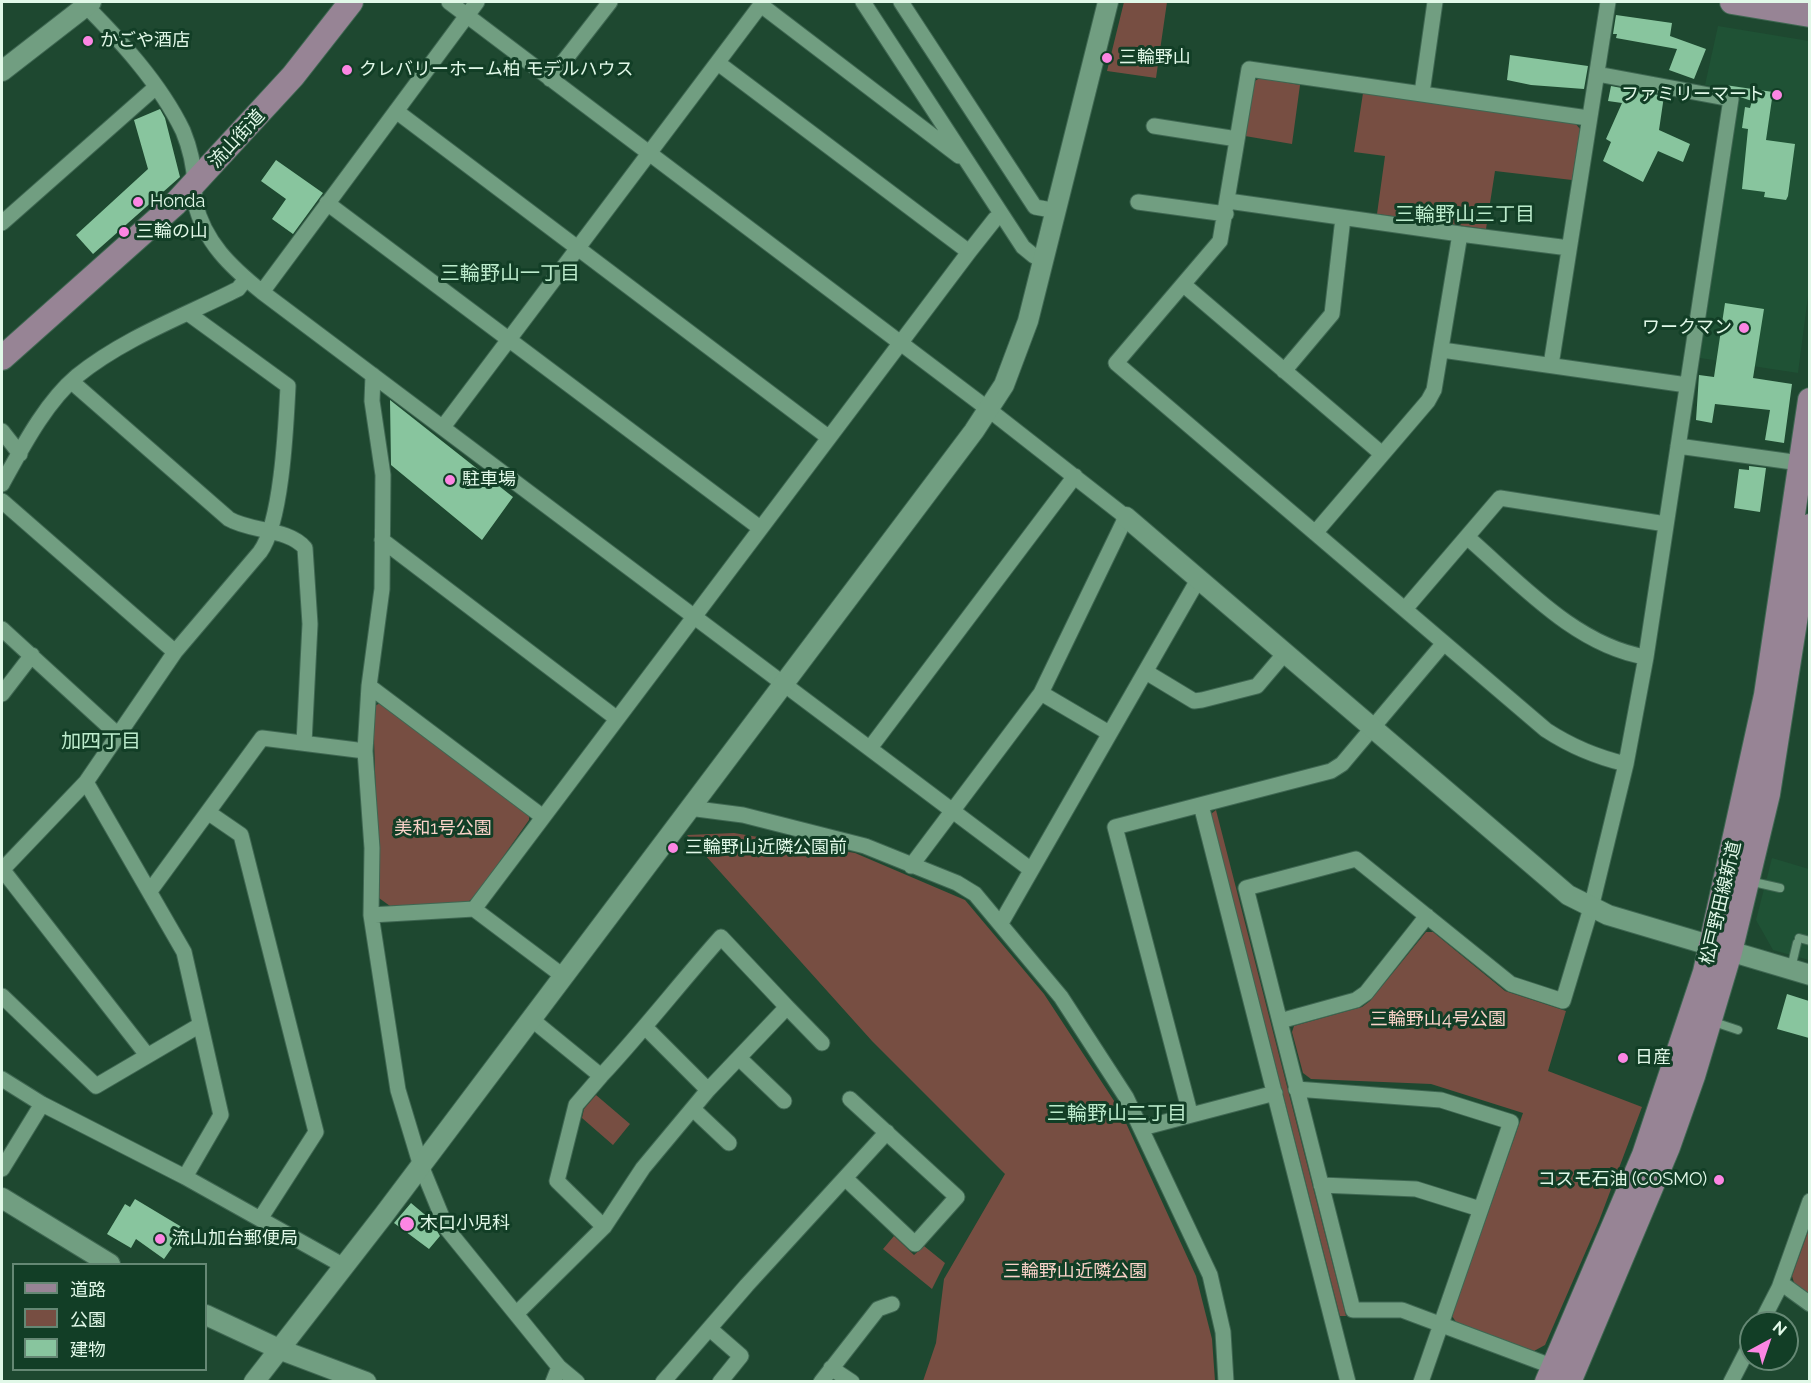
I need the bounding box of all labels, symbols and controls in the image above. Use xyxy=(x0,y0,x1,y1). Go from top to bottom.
place label: かごや酒店 xyxy=(100,30,190,52)
marker: かごや酒店 xyxy=(81,34,95,48)
place label: 三輪野山 xyxy=(1119,47,1191,69)
marker: 三輪野山 xyxy=(1100,51,1114,65)
place label: クレバリーホーム柏 モデルハウス xyxy=(359,59,634,81)
marker: クレバリーホーム柏 モデルハウス xyxy=(340,63,354,77)
place label: ファミリーマート xyxy=(1621,84,1765,106)
marker: ファミリーマート xyxy=(1770,88,1784,102)
street label: 流山街道 xyxy=(205,105,269,173)
place label: Honda xyxy=(150,191,205,213)
marker: Honda xyxy=(131,195,145,209)
district label: 三輪野山三丁目 xyxy=(1395,203,1535,227)
place label: 三輪の山 xyxy=(136,221,208,243)
marker: 三輪の山 xyxy=(117,225,131,239)
district label: 三輪野山一丁目 xyxy=(440,262,580,286)
place label: ワークマン xyxy=(1642,317,1732,339)
marker: ワークマン xyxy=(1737,321,1751,335)
place label: 駐車場 xyxy=(462,469,516,491)
marker: 駐車場 xyxy=(443,473,457,487)
district label: 加四丁目 xyxy=(61,730,141,754)
park label: 美和1号公園 xyxy=(394,818,492,840)
place label: 三輪野山近隣公園前 xyxy=(685,837,847,859)
street label: 松戸野田線新道 xyxy=(1696,839,1746,967)
marker: 三輪野山近隣公園前 xyxy=(666,841,680,855)
park label: 三輪野山4号公園 xyxy=(1370,1009,1506,1031)
place label: 日産 xyxy=(1635,1047,1671,1069)
marker: 日産 xyxy=(1616,1051,1630,1065)
district label: 三輪野山二丁目 xyxy=(1047,1102,1187,1126)
place label: コスモ石油 (COSMO) xyxy=(1537,1169,1707,1191)
marker: コスモ石油 (COSMO) xyxy=(1712,1173,1726,1187)
place label: 木口小児科 xyxy=(420,1213,510,1235)
marker: 木口小児科 xyxy=(398,1215,416,1233)
place label: 流山加台郵便局 xyxy=(172,1228,298,1250)
marker: 流山加台郵便局 xyxy=(153,1232,167,1246)
park label: 三輪野山近隣公園 xyxy=(1003,1261,1147,1283)
legend xyxy=(12,1263,207,1371)
text: 道路 xyxy=(70,1279,106,1300)
text: 公園 xyxy=(70,1309,106,1330)
north arrow xyxy=(1739,1311,1799,1371)
text: N xyxy=(1769,1317,1790,1340)
text: 建物 xyxy=(70,1339,106,1360)

